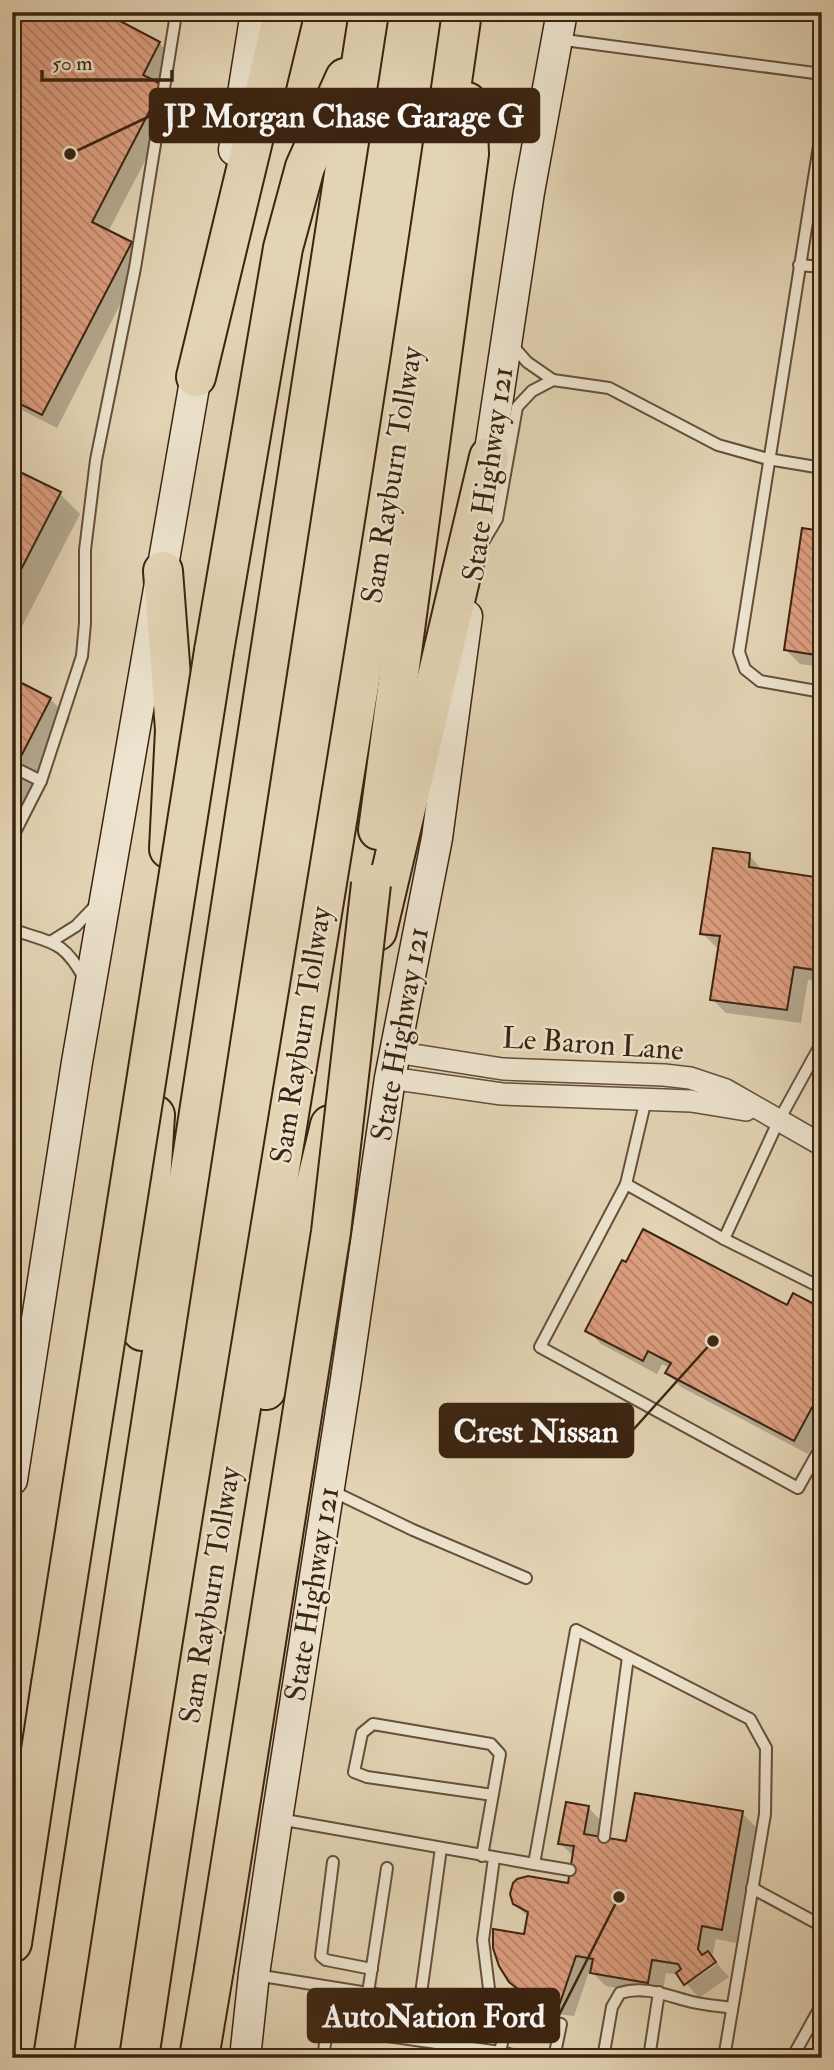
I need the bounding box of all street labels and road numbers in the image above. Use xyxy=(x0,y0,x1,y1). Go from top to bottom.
street label: Sam Rayburn Tollway xyxy=(353,343,431,606)
street label: State Highway 121 xyxy=(455,364,521,584)
street label: Sam Rayburn Tollway xyxy=(262,903,340,1166)
street label: State Highway 121 xyxy=(363,924,437,1144)
street label: Le Baron Lane xyxy=(501,1019,685,1069)
street label: Sam Rayburn Tollway xyxy=(171,1463,249,1726)
street label: State Highway 121 xyxy=(277,1484,347,1704)

